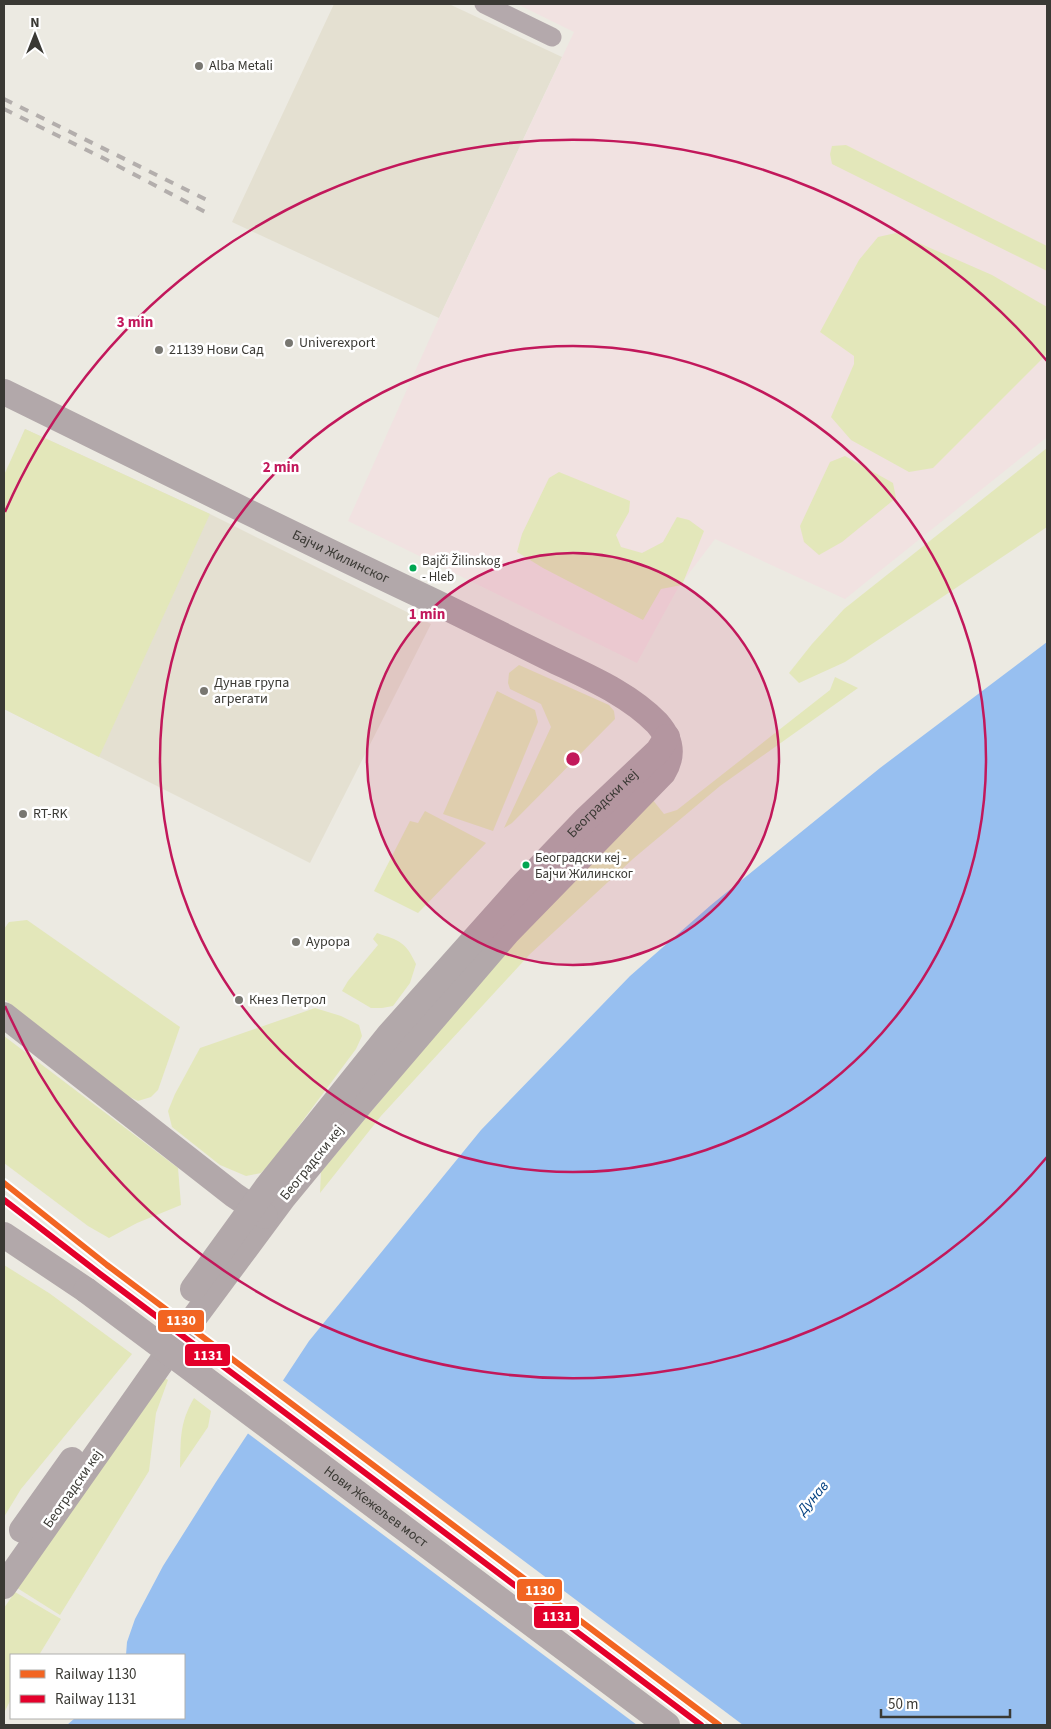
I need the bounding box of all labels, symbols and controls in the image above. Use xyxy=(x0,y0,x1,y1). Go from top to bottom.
north arrow xyxy=(10,10,60,60)
text: N xyxy=(30,13,40,33)
place label: Alba Metali xyxy=(209,56,273,76)
marker: Alba Metali xyxy=(193,60,205,72)
text: 3 min xyxy=(117,312,153,333)
place label: Univerexport xyxy=(299,333,376,353)
marker: Univerexport xyxy=(283,337,295,349)
place label: 21139 Нови Сад xyxy=(169,340,264,360)
marker: 21139 Нови Сад xyxy=(153,344,165,356)
text: 2 min xyxy=(263,457,299,478)
street label: Бајчи Жилинског xyxy=(289,525,393,589)
place label: Bajči Žilinskog - Hleb xyxy=(422,552,501,586)
marker: Bajči Žilinskog - Hleb xyxy=(408,563,418,573)
text: 1 min xyxy=(409,604,445,625)
place label: Дунав група агрегати xyxy=(214,673,289,709)
marker: Дунав група агрегати xyxy=(198,685,210,697)
centre of rings xyxy=(564,750,582,768)
street label: Београдски кеј xyxy=(563,765,643,843)
place label: RT-RK xyxy=(33,804,69,824)
marker: RT-RK xyxy=(17,808,29,820)
place label: Београдски кеј - Бајчи Жилинског xyxy=(535,849,633,883)
marker: Београдски кеј - Бајчи Жилинског xyxy=(521,860,531,870)
place label: Аурора xyxy=(306,932,350,952)
marker: Аурора xyxy=(290,936,302,948)
place label: Кнез Петрол xyxy=(249,990,326,1010)
marker: Кнез Петрол xyxy=(233,994,245,1006)
street label: Београдски кеј xyxy=(275,1121,349,1205)
line badge: 1130 xyxy=(157,1309,205,1333)
text: 1130 xyxy=(166,1311,196,1331)
line badge: 1131 xyxy=(184,1343,231,1367)
text: 1131 xyxy=(193,1346,223,1366)
street label: Београдски кеј xyxy=(39,1446,107,1532)
street label: Нови Жежељев мост xyxy=(319,1461,433,1553)
water label: Дунав xyxy=(792,1476,834,1520)
line badge: 1130 xyxy=(516,1578,563,1602)
text: 1130 xyxy=(525,1581,555,1601)
line badge: 1131 xyxy=(533,1605,580,1629)
text: 1131 xyxy=(542,1607,572,1627)
legend xyxy=(10,1654,185,1719)
text: Railway 1130 xyxy=(55,1664,137,1685)
scale bar xyxy=(881,1686,1010,1718)
text: Railway 1131 xyxy=(55,1689,137,1710)
text: 50 m xyxy=(888,1694,918,1715)

